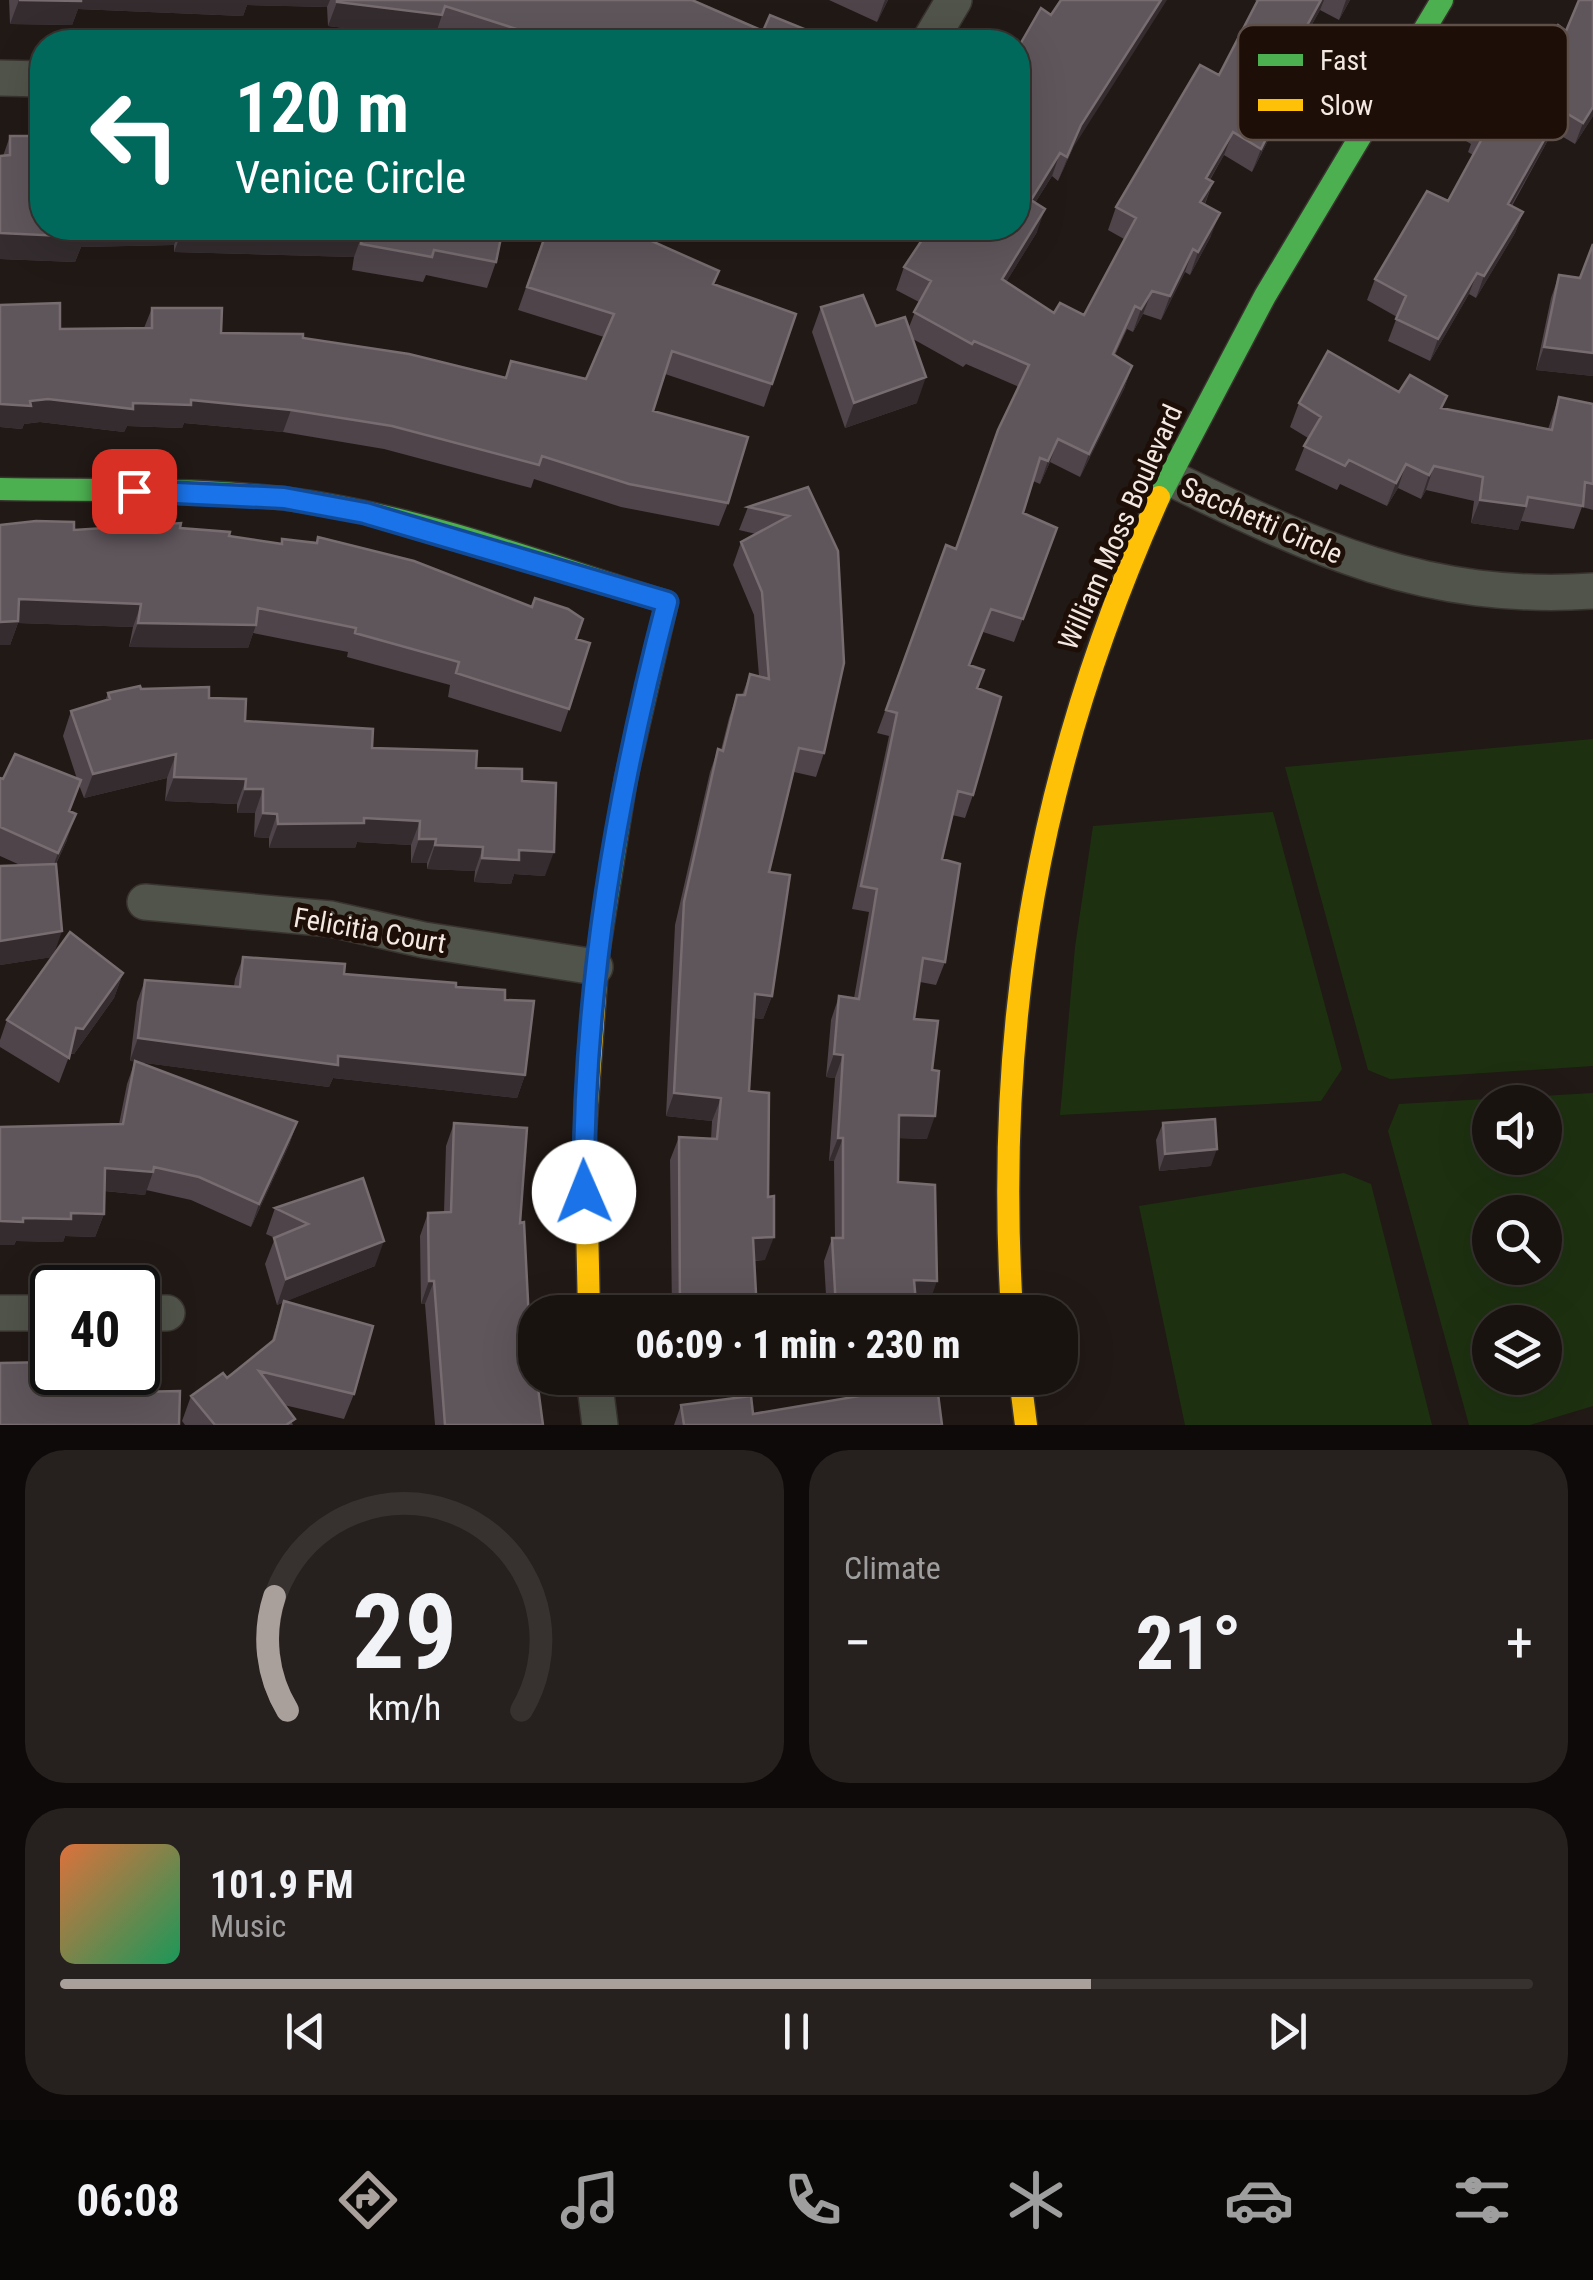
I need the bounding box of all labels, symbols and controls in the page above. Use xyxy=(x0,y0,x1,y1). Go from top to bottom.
legend xyxy=(1238,25,1568,140)
text: Fast xyxy=(1320,44,1367,77)
text: 120 m xyxy=(235,67,409,149)
icon: left xyxy=(70,70,200,200)
text: Slow xyxy=(1320,89,1373,122)
text: Venice Circle xyxy=(235,151,466,204)
street label: William Moss Boulevard xyxy=(1052,400,1189,655)
pin xyxy=(92,449,177,534)
icon: arrive xyxy=(107,464,162,519)
street label: Sacchetti Circle xyxy=(1176,470,1347,571)
street label: Felicitia Court xyxy=(291,901,449,960)
map controls xyxy=(1472,1085,1562,1395)
button: sound xyxy=(1472,1085,1562,1175)
position arrow xyxy=(532,1140,636,1244)
button: search xyxy=(1472,1195,1562,1285)
speed limit sign: 40 xyxy=(30,1265,160,1395)
button: layers xyxy=(1472,1305,1562,1395)
text: 06:09 · 1 min · 230 m xyxy=(636,1323,960,1367)
text: Climate xyxy=(844,1549,941,1587)
text: 29 xyxy=(352,1572,457,1693)
text: 21° xyxy=(1136,1599,1241,1687)
text: − xyxy=(844,1611,872,1675)
text: + xyxy=(1506,1611,1533,1675)
text: km/h xyxy=(368,1687,441,1729)
text: 101.9 FM xyxy=(210,1863,354,1907)
text: Music xyxy=(210,1907,286,1945)
icon: previous xyxy=(278,2004,333,2059)
icon: pause xyxy=(769,2004,824,2059)
icon: next xyxy=(1260,2004,1315,2059)
icon: directions xyxy=(333,2165,403,2235)
icon: music xyxy=(555,2165,625,2235)
icon: phone xyxy=(778,2165,848,2235)
icon: climate xyxy=(1001,2165,1071,2235)
icon: car xyxy=(1224,2165,1294,2235)
icon: filters xyxy=(1447,2165,1517,2235)
text: 06:08 xyxy=(76,2174,180,2227)

